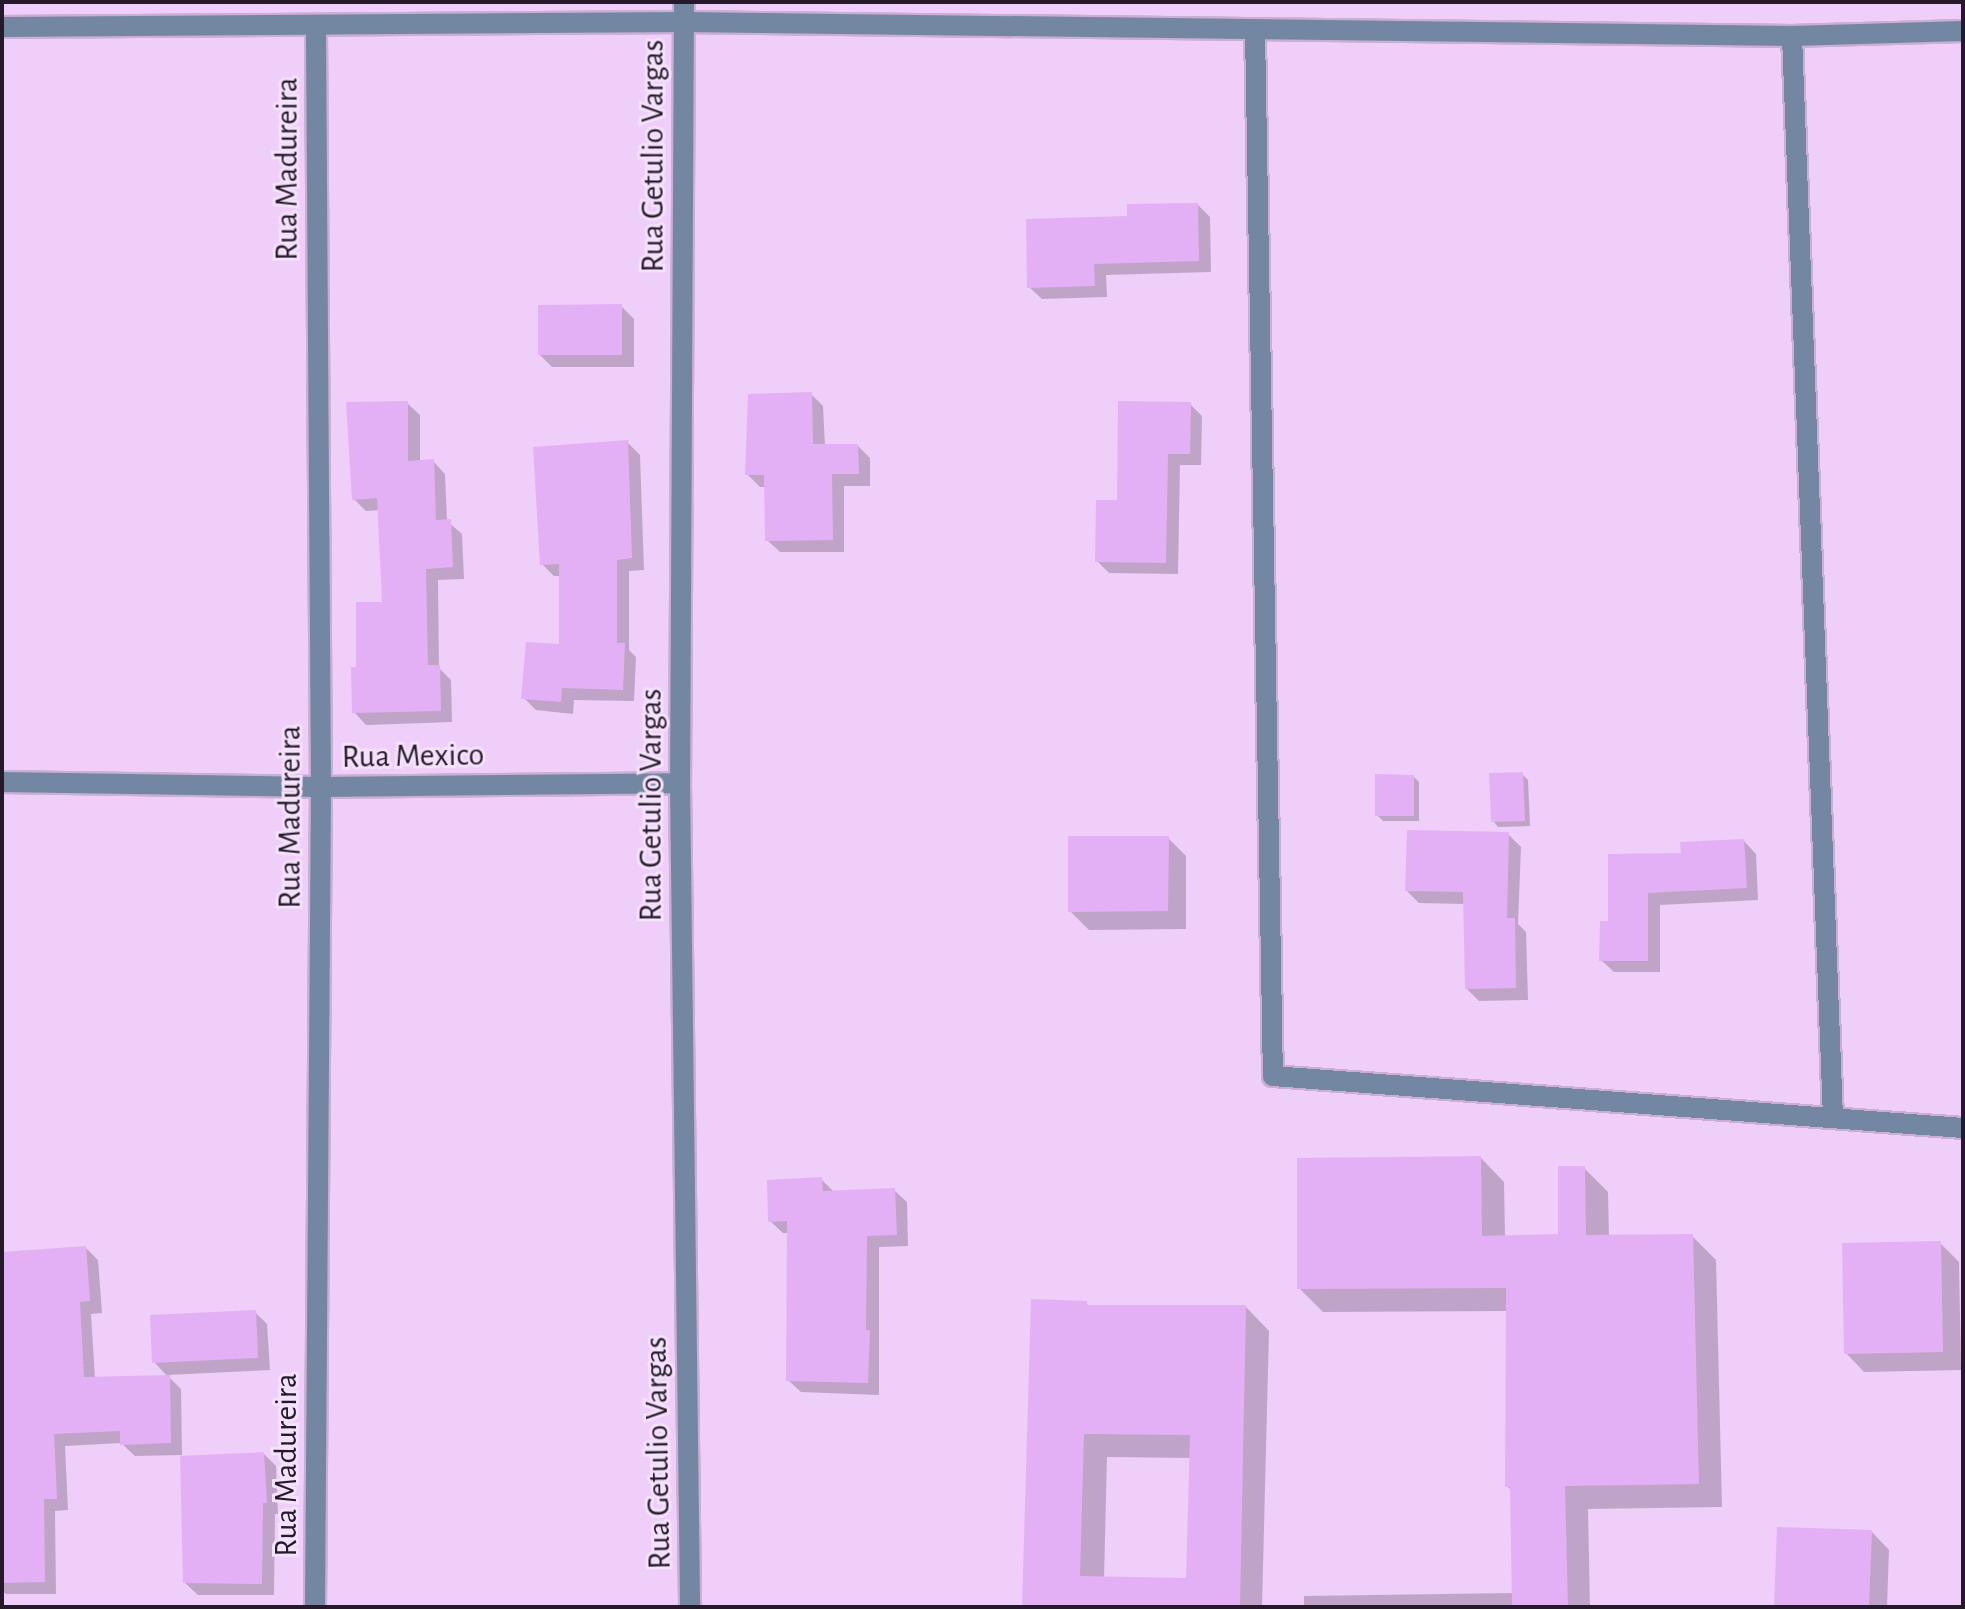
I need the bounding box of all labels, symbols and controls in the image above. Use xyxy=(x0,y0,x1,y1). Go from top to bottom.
street label: Rua Getulio Vargas xyxy=(634,40,672,272)
street label: Rua Madureira xyxy=(268,77,306,261)
street label: Rua Getulio Vargas xyxy=(632,689,670,921)
street label: Rua Madureira xyxy=(271,725,309,909)
street label: Rua Mexico xyxy=(341,736,485,776)
street label: Rua Getulio Vargas xyxy=(637,1336,679,1570)
street label: Rua Madureira xyxy=(267,1373,305,1557)

